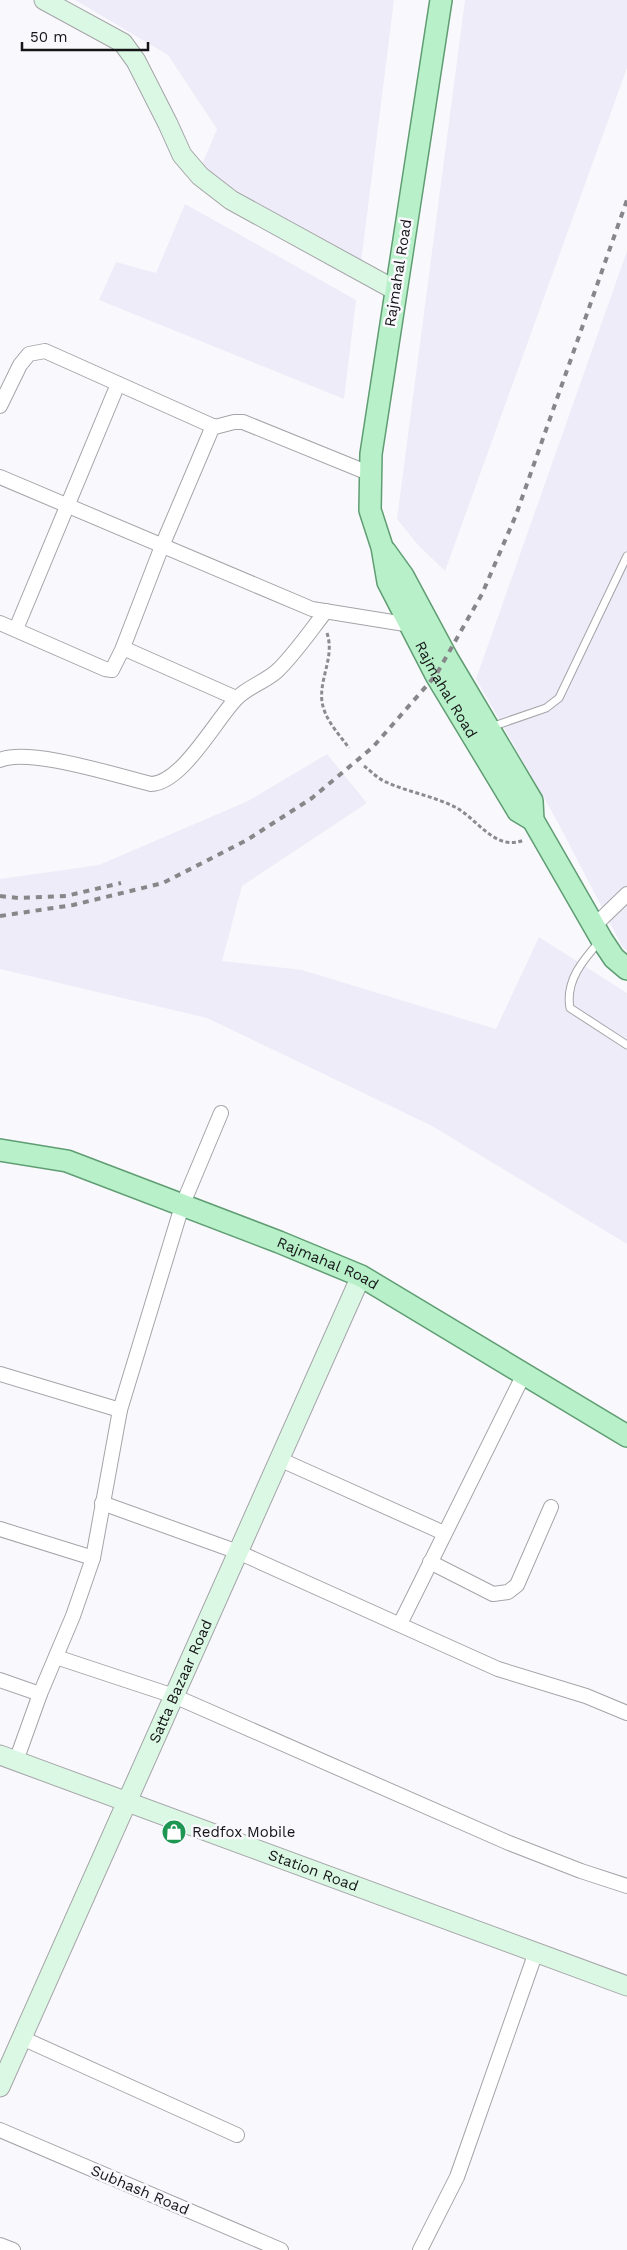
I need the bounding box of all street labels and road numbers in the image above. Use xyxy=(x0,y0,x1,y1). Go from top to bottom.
street label: Rajmahal Road xyxy=(381,218,415,328)
street label: Rajmahal Road xyxy=(411,638,481,741)
street label: Rajmahal Road xyxy=(274,1233,382,1293)
street label: Satta Bazaar Road xyxy=(145,1617,216,1746)
street label: Station Road xyxy=(266,1846,361,1895)
street label: Subhash Road xyxy=(88,2161,192,2219)

